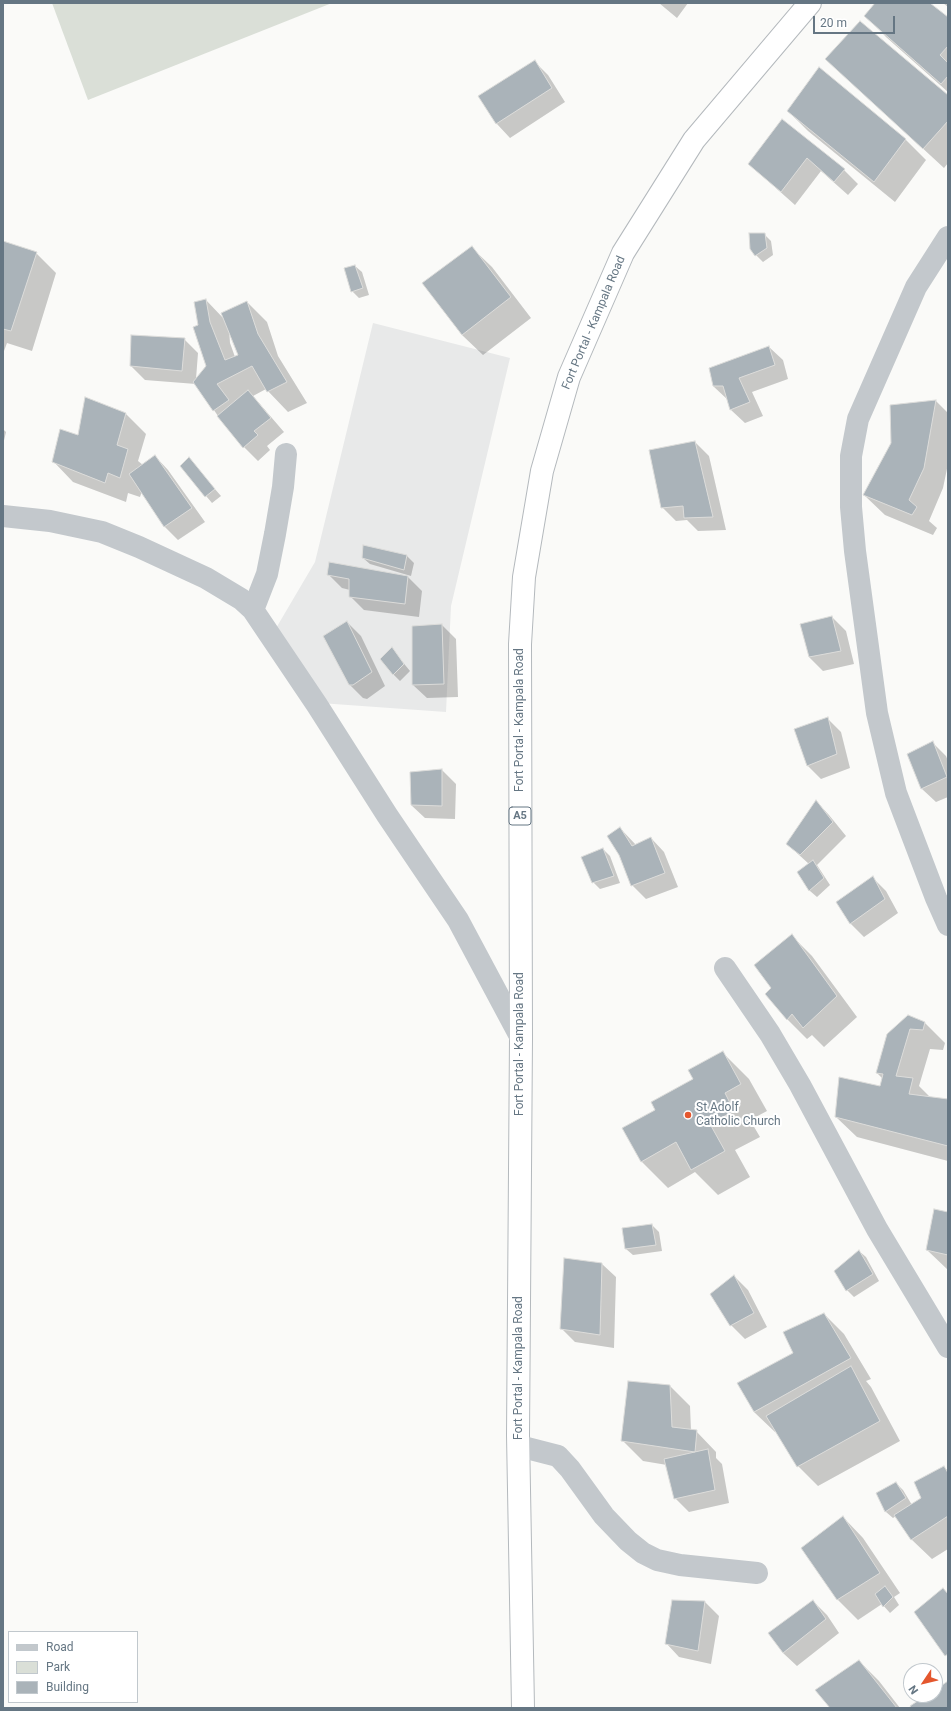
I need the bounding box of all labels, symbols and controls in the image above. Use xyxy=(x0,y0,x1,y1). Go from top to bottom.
scale bar xyxy=(815,8,897,34)
text: 20 m xyxy=(820,16,847,30)
street label: Fort Portal - Kampala Road xyxy=(559,254,629,392)
street label: Fort Portal - Kampala Road xyxy=(513,648,527,792)
road number: A5 xyxy=(509,807,531,825)
street label: Fort Portal - Kampala Road xyxy=(513,972,527,1116)
place label: St Adolf Catholic Church xyxy=(696,1101,781,1129)
marker: St Adolf Catholic Church xyxy=(683,1110,693,1120)
street label: Fort Portal - Kampala Road xyxy=(512,1296,526,1440)
legend xyxy=(8,1631,138,1703)
text: Road xyxy=(46,1640,74,1654)
text: Park xyxy=(46,1660,70,1674)
north arrow xyxy=(903,1663,943,1703)
text: Building xyxy=(46,1680,89,1694)
text: N xyxy=(906,1683,921,1697)

